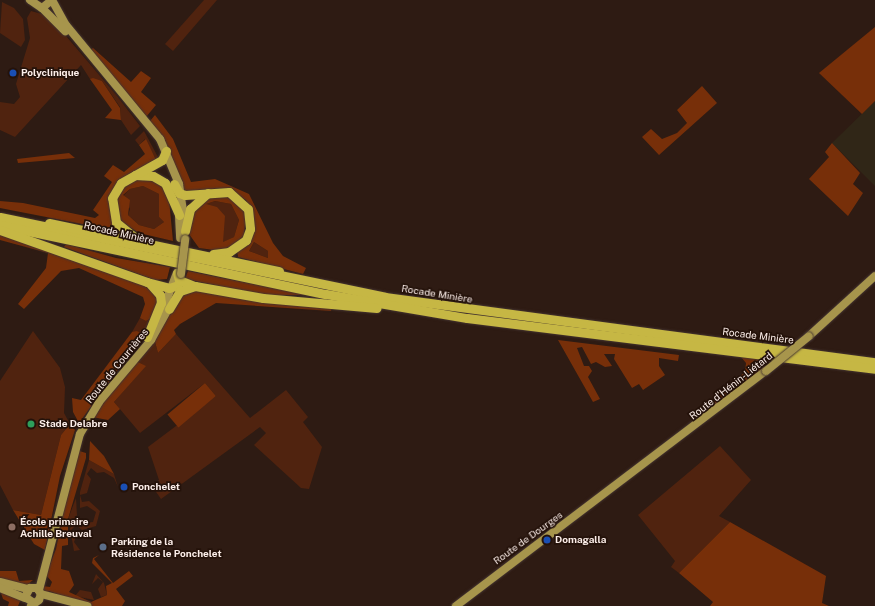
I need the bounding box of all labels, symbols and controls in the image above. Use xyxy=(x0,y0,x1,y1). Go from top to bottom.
place label: Polyclinique xyxy=(21,67,79,79)
marker: Polyclinique xyxy=(8,68,18,78)
street label: Rocade Minière xyxy=(83,219,155,247)
street label: Rocade Minière xyxy=(400,282,474,306)
street label: Route de Courrières xyxy=(83,326,151,406)
street label: Rocade Minière xyxy=(722,326,794,346)
street label: Route d'Hénin-Liétard xyxy=(687,350,775,422)
place label: Stade Delabre xyxy=(39,418,108,430)
marker: Stade Delabre xyxy=(26,419,36,429)
place label: Ponchelet xyxy=(132,481,180,493)
marker: Ponchelet xyxy=(119,482,129,492)
street label: Route de Dourges xyxy=(491,509,565,567)
place label: École primaire Achille Breuval xyxy=(20,515,92,538)
marker: École primaire Achille Breuval xyxy=(7,522,17,532)
place label: Domagalla xyxy=(555,534,606,546)
place label: Parking de la Résidence le Ponchelet xyxy=(111,535,222,558)
marker: Domagalla xyxy=(542,535,552,545)
marker: Parking de la Résidence le Ponchelet xyxy=(98,542,108,552)

